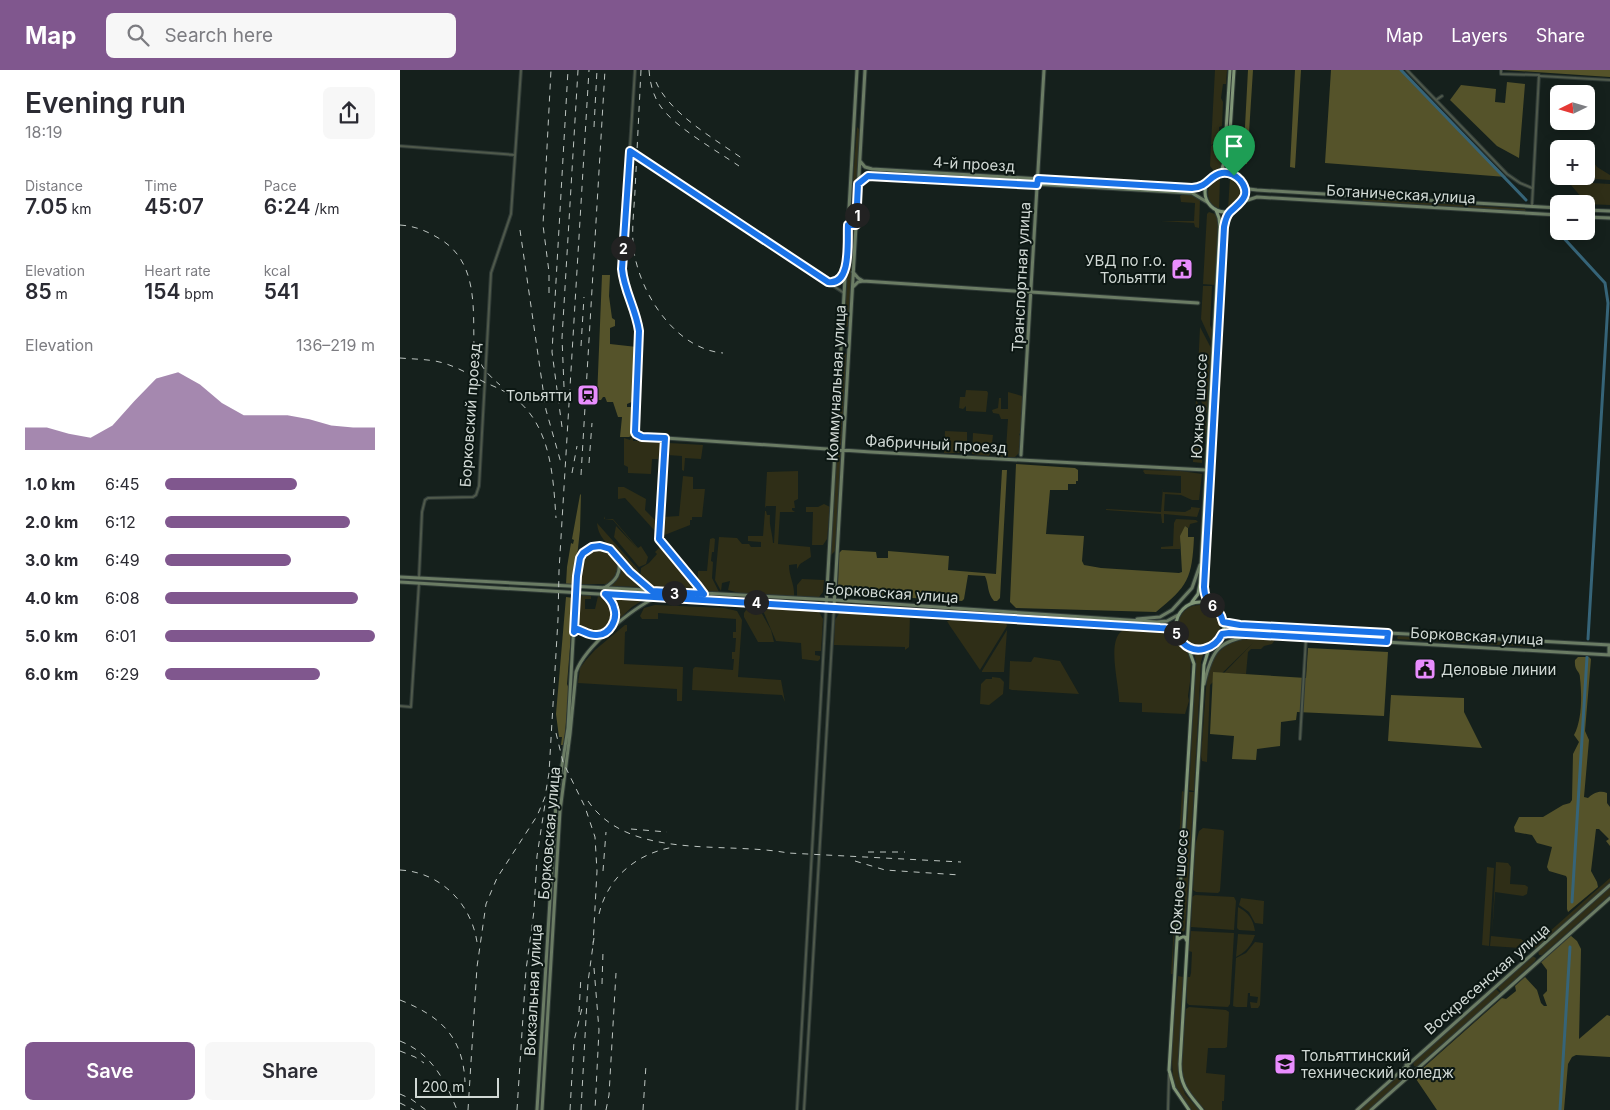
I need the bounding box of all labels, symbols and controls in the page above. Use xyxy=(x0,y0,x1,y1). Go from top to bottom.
search box xyxy=(106,13,456,58)
text: Map xyxy=(25,21,76,50)
icon: search xyxy=(124,21,152,49)
text: Search here xyxy=(164,24,273,47)
text: Map xyxy=(1386,25,1423,46)
text: Layers xyxy=(1451,25,1508,46)
text: Share xyxy=(1536,25,1585,46)
north arrow xyxy=(1550,85,1595,130)
map controls xyxy=(1550,85,1595,240)
text: Evening run xyxy=(25,86,186,120)
button: share xyxy=(323,87,375,139)
text: 18:19 xyxy=(25,122,62,142)
pin xyxy=(1213,125,1255,176)
icon: arrive xyxy=(1220,132,1248,160)
button: + xyxy=(1550,140,1595,185)
street label: 4-й проезд xyxy=(932,152,1016,176)
text: Distance xyxy=(25,177,83,194)
text: Time xyxy=(144,177,177,194)
text: Pace xyxy=(264,177,297,194)
street label: Ботаническая улица xyxy=(1326,181,1476,207)
text: 7.05 xyxy=(25,194,68,219)
text: 45:07 xyxy=(144,194,204,219)
text: 6:24 xyxy=(264,194,311,219)
button: − xyxy=(1550,195,1595,240)
text: km xyxy=(68,200,92,217)
text: /km xyxy=(311,200,339,217)
street label: Транспортная улица xyxy=(1008,201,1034,353)
pin: 1 xyxy=(844,202,870,228)
text: 1 xyxy=(854,207,861,224)
pin: 2 xyxy=(610,236,636,260)
text: 2 xyxy=(619,240,628,257)
place label: УВД по г.о. Тольятти xyxy=(1085,251,1166,287)
public building icon: УВД по г.о. Тольятти xyxy=(1170,257,1194,281)
text: Elevation xyxy=(25,262,85,279)
text: Heart rate xyxy=(144,262,211,279)
text: kcal xyxy=(264,262,290,279)
text: 85 xyxy=(25,279,52,304)
text: 154 xyxy=(144,279,180,304)
text: 541 xyxy=(264,279,299,304)
text: m xyxy=(52,285,68,302)
text: bpm xyxy=(180,285,214,302)
street label: Коммунальная улица xyxy=(822,304,850,462)
text: Elevation xyxy=(25,335,94,355)
text: 136–219 m xyxy=(296,335,375,355)
street label: Борковский проезд xyxy=(455,342,485,488)
street label: Южное шоссе xyxy=(1187,353,1211,459)
station icon: Тольятти xyxy=(576,383,600,407)
place label: Тольятти xyxy=(506,386,572,405)
street label: Фабричный проезд xyxy=(865,431,1007,457)
text: 1.0 km xyxy=(25,474,75,494)
text: 6:45 xyxy=(105,474,140,494)
text: 2.0 km xyxy=(25,512,78,532)
text: 6:12 xyxy=(105,512,136,532)
text: 3.0 km xyxy=(25,550,78,570)
text: 6:49 xyxy=(105,550,140,570)
street label: Борковская улица xyxy=(825,579,959,607)
pin: 3 xyxy=(662,580,686,606)
text: 3 xyxy=(670,585,679,602)
text: 4.0 km xyxy=(25,588,79,608)
text: 6:08 xyxy=(105,588,140,608)
pin: 4 xyxy=(744,590,768,614)
pin: 6 xyxy=(1200,592,1224,618)
text: 4 xyxy=(752,594,761,611)
text: 6 xyxy=(1208,597,1217,614)
pin: 5 xyxy=(1164,620,1188,646)
street label: Борковская улица xyxy=(1410,623,1544,649)
text: 5 xyxy=(1172,625,1181,642)
text: 5.0 km xyxy=(25,626,78,646)
text: 6:01 xyxy=(105,626,136,646)
public building icon: Деловые линии xyxy=(1413,657,1437,681)
place label: Деловые линии xyxy=(1441,660,1556,679)
text: 6.0 km xyxy=(25,664,78,684)
text: 6:29 xyxy=(105,664,139,684)
street label: Борковская улица xyxy=(534,766,564,900)
street label: Южное шоссе xyxy=(1166,829,1192,935)
street label: Воскресенская улица xyxy=(1420,919,1554,1039)
street label: Вокзальная улица xyxy=(520,924,546,1056)
button: Save xyxy=(25,1042,195,1100)
button: Share xyxy=(205,1042,375,1100)
place label: Тольяттинский технический коледж xyxy=(1301,1046,1454,1082)
school or university icon: Тольяттинский технический коледж xyxy=(1273,1052,1297,1076)
scale bar xyxy=(415,1075,499,1098)
text: 200 m xyxy=(422,1078,464,1095)

